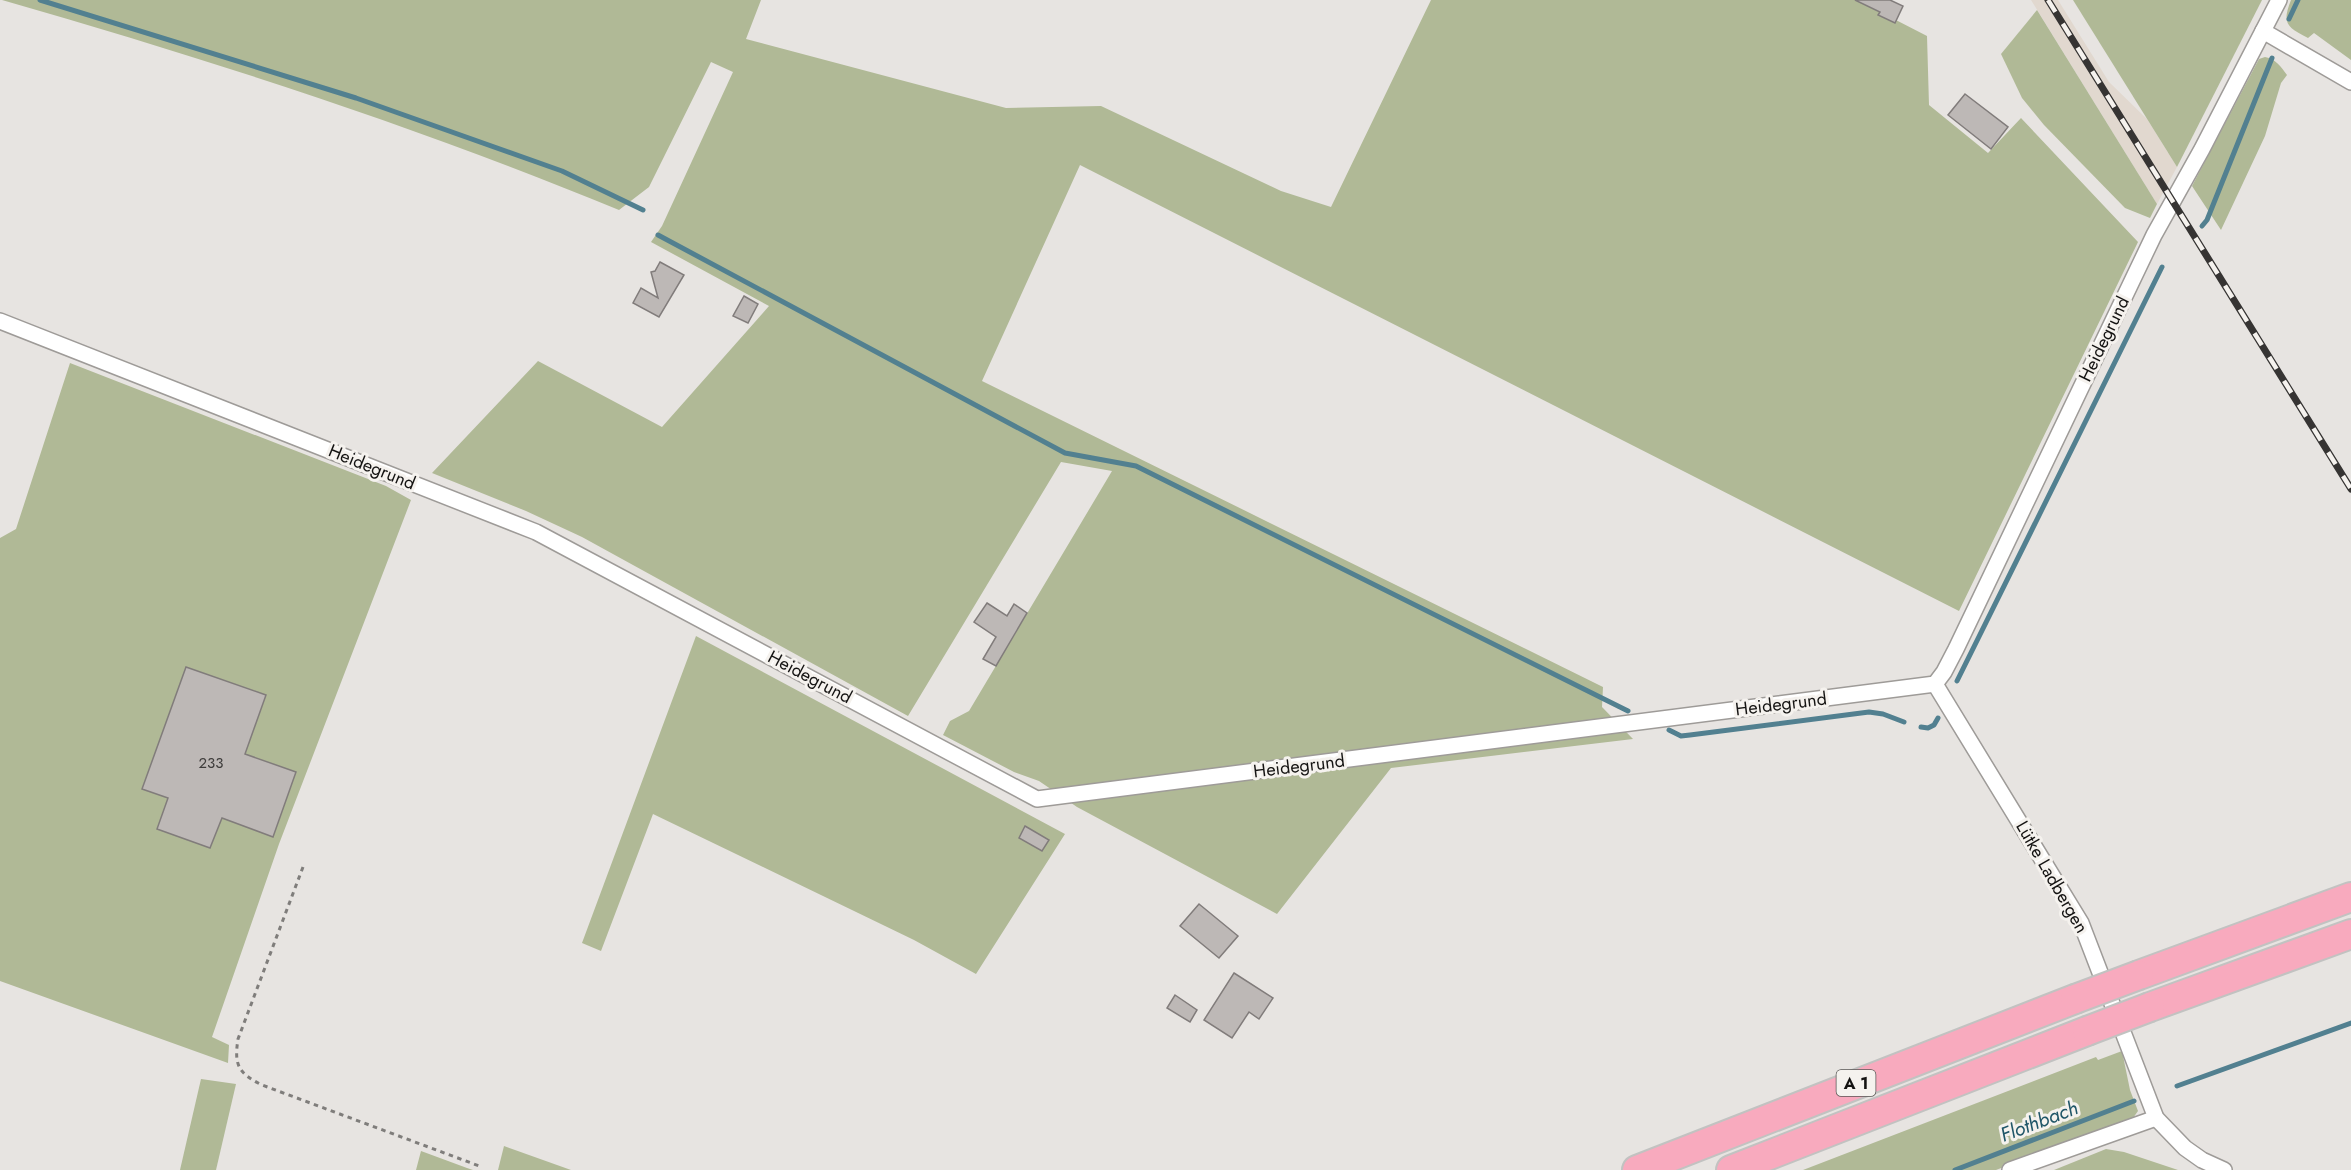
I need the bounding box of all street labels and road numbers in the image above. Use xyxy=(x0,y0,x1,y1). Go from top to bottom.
street label: Heidegrund xyxy=(2072,292,2136,386)
street label: Heidegrund xyxy=(325,438,419,496)
street label: Heidegrund xyxy=(763,644,857,710)
street label: Heidegrund xyxy=(1734,685,1828,723)
street label: Heidegrund xyxy=(1252,747,1346,785)
street label: Lütke Ladbergen xyxy=(2009,816,2095,938)
road number: A 1 xyxy=(1836,1070,1876,1096)

